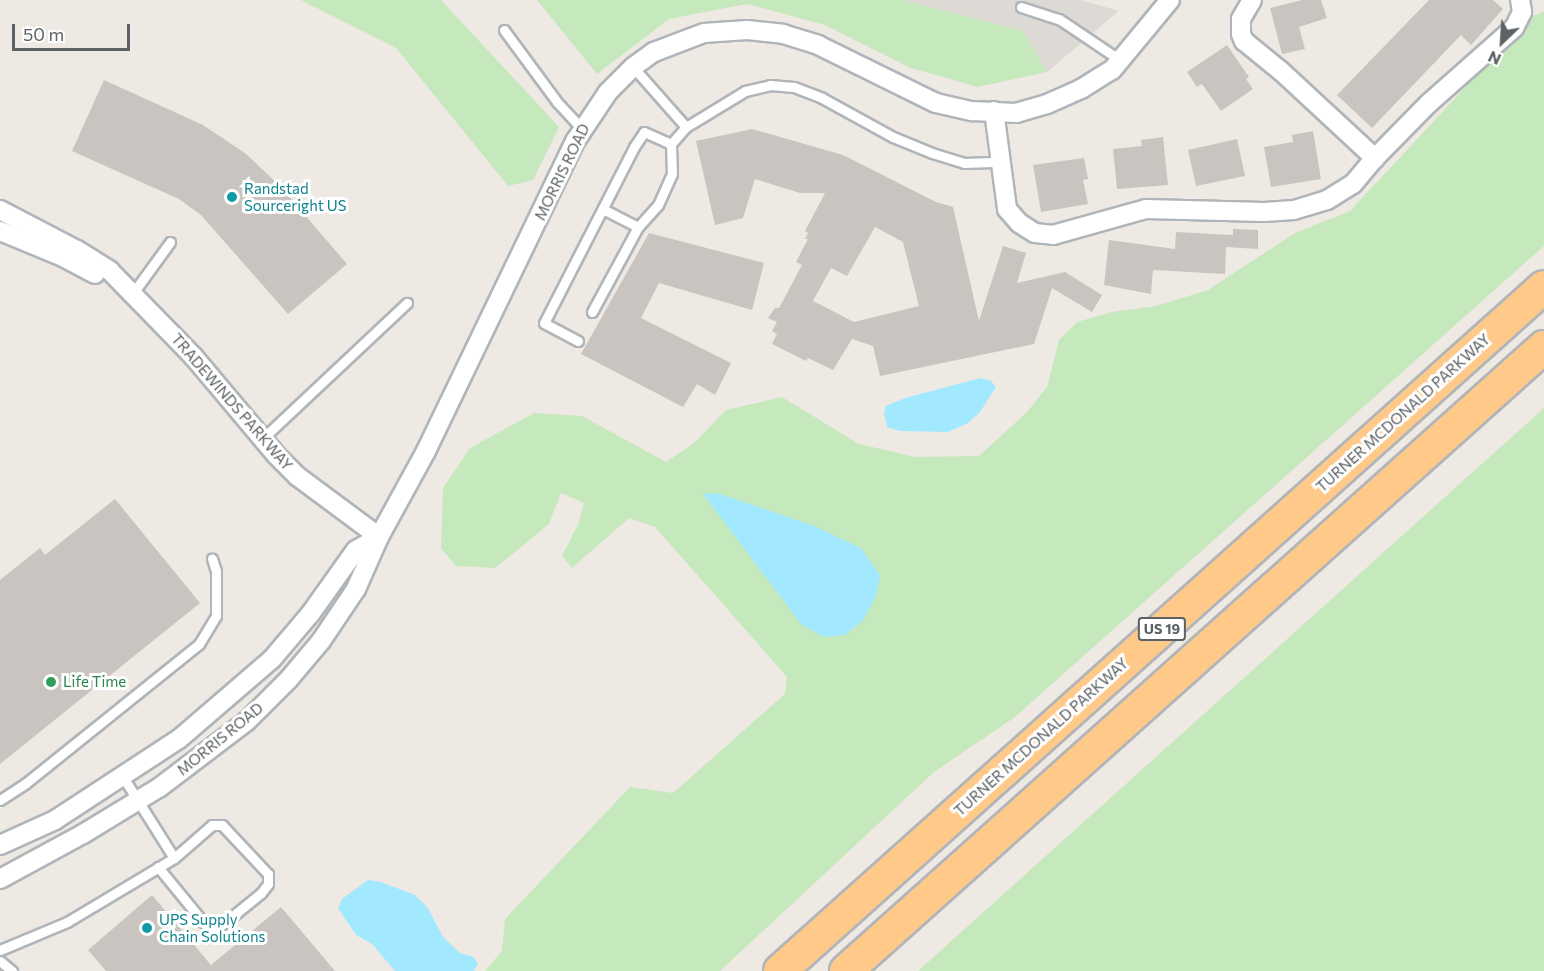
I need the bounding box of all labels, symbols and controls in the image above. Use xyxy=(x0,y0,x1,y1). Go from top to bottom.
scale bar xyxy=(15,12,134,50)
north arrow xyxy=(1472,12,1532,72)
text: 50 m xyxy=(23,23,64,45)
text: N xyxy=(1485,48,1504,70)
street label: MORRIS ROAD xyxy=(531,121,593,223)
place label: Randstad Sourceright US xyxy=(244,179,347,214)
marker: Randstad Sourceright US xyxy=(225,190,239,204)
street label: TRADEWINDS PARKWAY xyxy=(168,330,296,474)
street label: TURNER MCDONALD PARKWAY xyxy=(1312,330,1494,496)
road number: US 19 xyxy=(1136,618,1188,640)
street label: TURNER MCDONALD PARKWAY xyxy=(950,654,1132,820)
place label: Life Time xyxy=(63,673,126,691)
marker: Life Time xyxy=(44,675,58,689)
street label: MORRIS ROAD xyxy=(173,699,267,779)
place label: UPS Supply Chain Solutions xyxy=(159,910,265,945)
marker: UPS Supply Chain Solutions xyxy=(140,921,154,935)

